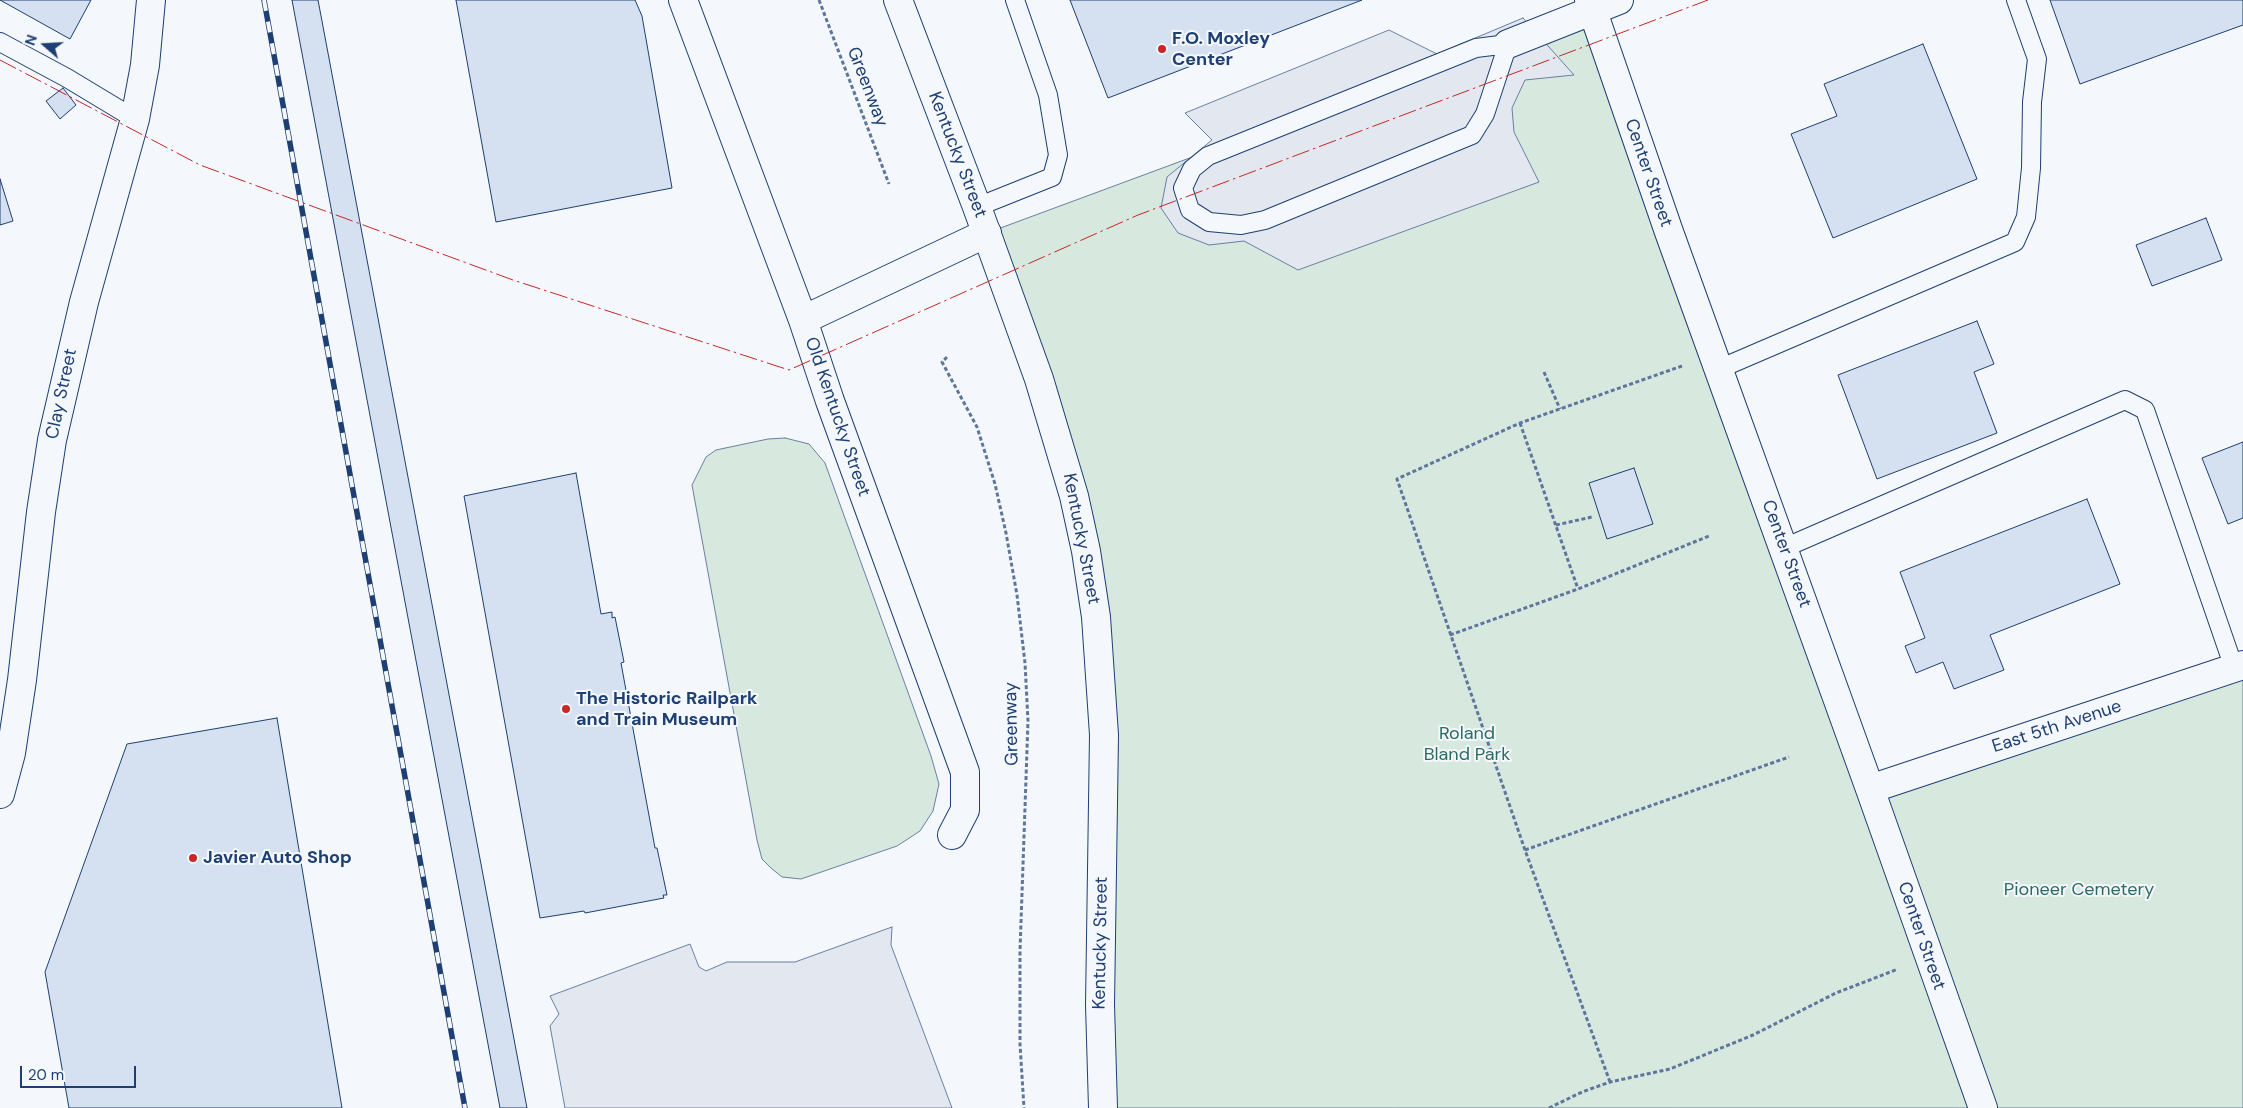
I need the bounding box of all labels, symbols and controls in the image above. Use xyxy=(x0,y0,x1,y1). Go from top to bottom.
north arrow xyxy=(20,20,70,70)
place label: F.O. Moxley Center xyxy=(1172,28,1270,70)
text: N xyxy=(21,32,41,48)
marker: F.O. Moxley Center xyxy=(1156,43,1168,55)
street label: Greenway xyxy=(842,44,892,130)
street label: Kentucky Street xyxy=(923,89,991,221)
street label: Center Street xyxy=(1619,116,1677,230)
street label: Old Kentucky Street xyxy=(800,335,874,499)
street label: Clay Street xyxy=(42,347,82,441)
street label: Kentucky Street xyxy=(1058,472,1104,606)
street label: Center Street xyxy=(1757,497,1815,611)
street label: Greenway xyxy=(1000,682,1024,766)
place label: The Historic Railpark and Train Museum xyxy=(576,688,757,731)
street label: East 5th Avenue xyxy=(1990,696,2124,758)
marker: The Historic Railpark and Train Museum xyxy=(560,703,572,715)
park label: Roland Bland Park xyxy=(1424,723,1510,766)
place label: Javier Auto Shop xyxy=(203,847,352,869)
marker: Javier Auto Shop xyxy=(187,852,199,864)
street label: Kentucky Street xyxy=(1089,876,1113,1010)
street label: Center Street xyxy=(1892,879,1950,993)
park label: Pioneer Cemetery xyxy=(2004,879,2154,901)
scale bar xyxy=(22,1056,139,1088)
text: 20 m xyxy=(28,1065,64,1085)

